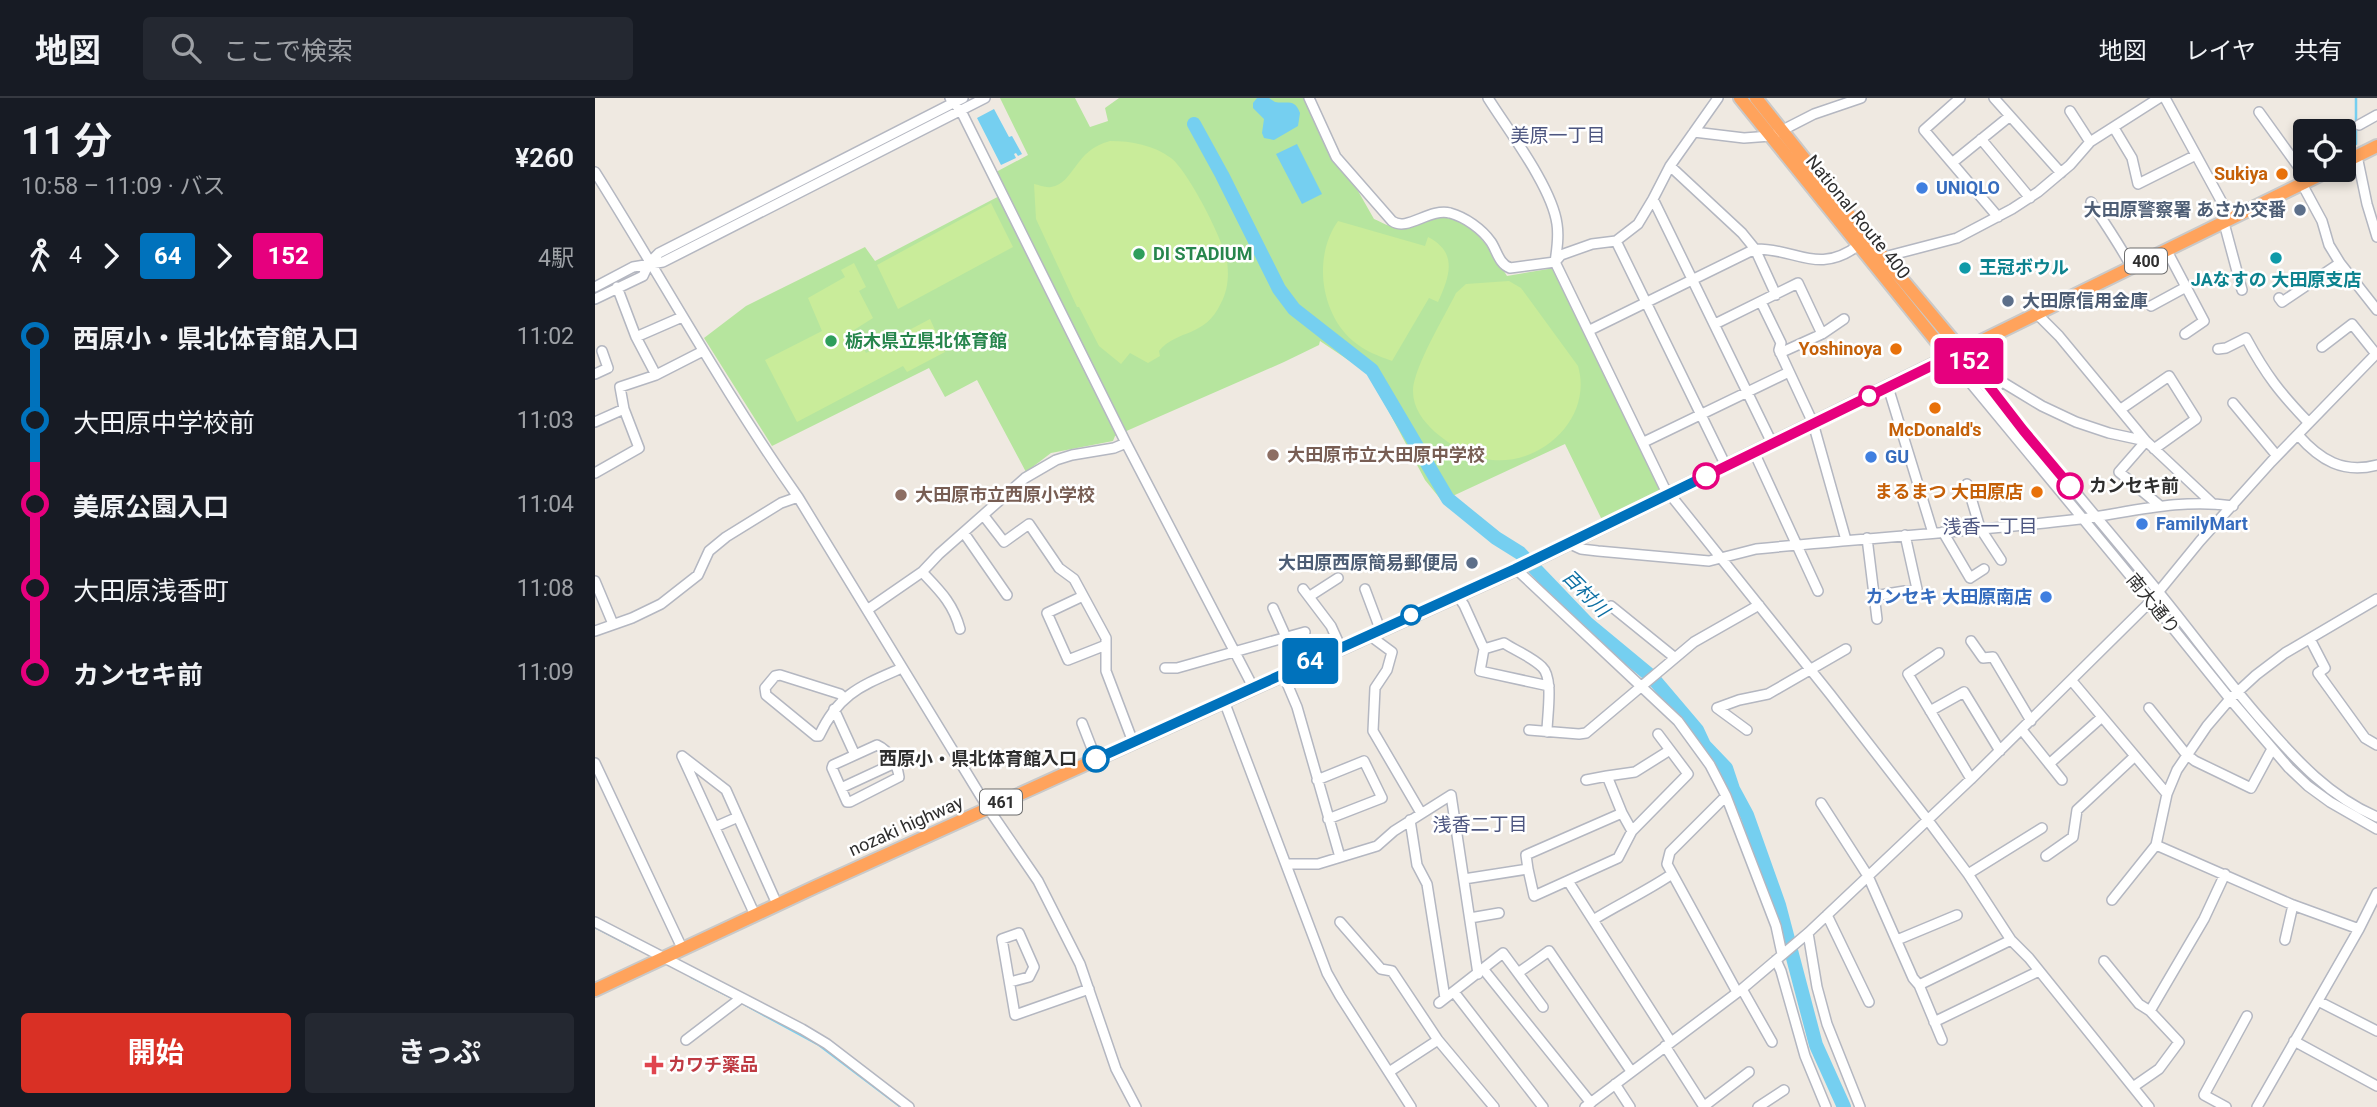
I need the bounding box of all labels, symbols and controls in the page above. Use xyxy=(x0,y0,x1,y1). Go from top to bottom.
search box xyxy=(143,17,633,80)
icon: search xyxy=(167,29,205,67)
text: 地図 xyxy=(35,31,101,70)
text: ここで検索 xyxy=(223,36,353,66)
text: 地図 xyxy=(2099,37,2147,65)
text: レイヤ xyxy=(2185,37,2256,65)
text: 共有 xyxy=(2294,37,2342,65)
text: 11 分 xyxy=(21,119,112,163)
map controls xyxy=(2293,119,2356,182)
button: locate xyxy=(2293,119,2356,182)
district label: 美原一丁目 xyxy=(1510,124,1606,147)
text: ¥260 xyxy=(515,143,574,173)
street label: National Route 400 xyxy=(1802,151,1915,283)
place label: Sukiya xyxy=(2214,163,2268,184)
marker: Sukiya xyxy=(2274,166,2290,182)
text: 10:58 – 11:09 · バス xyxy=(21,173,225,200)
place label: UNIQLO xyxy=(1936,177,2000,198)
marker: UNIQLO xyxy=(1914,180,1930,196)
place label: 大田原警察署 あさか交番 xyxy=(2084,199,2286,220)
marker: 大田原警察署 あさか交番 xyxy=(2292,202,2308,218)
icon: walk xyxy=(21,237,59,275)
icon: forward xyxy=(92,237,130,275)
icon: forward xyxy=(205,237,243,275)
text: 4 xyxy=(69,242,82,269)
text: 64 xyxy=(154,242,181,270)
text: 152 xyxy=(267,242,309,270)
place label: DI STADIUM xyxy=(1153,243,1252,264)
text: 4駅 xyxy=(538,245,574,272)
marker: DI STADIUM xyxy=(1131,246,1147,262)
road number: 400 xyxy=(2125,248,2167,274)
marker: JAなすの 大田原支店 xyxy=(2268,250,2284,266)
place label: 王冠ボウル xyxy=(1979,257,2069,278)
marker: 王冠ボウル xyxy=(1957,260,1973,276)
place label: JAなすの 大田原支店 xyxy=(2191,269,2361,290)
place label: 大田原信用金庫 xyxy=(2022,290,2148,311)
marker: 大田原信用金庫 xyxy=(2000,293,2016,309)
text: 11:02 xyxy=(517,323,574,350)
text: 西原小・県北体育館入口 xyxy=(73,324,359,354)
place label: 栃木県立県北体育館 xyxy=(845,330,1007,351)
marker: 栃木県立県北体育館 xyxy=(823,333,839,349)
place label: Yoshinoya xyxy=(1798,338,1882,359)
line badge: 152 xyxy=(1929,338,2009,384)
marker: Yoshinoya xyxy=(1888,341,1904,357)
text: 152 xyxy=(1948,347,1990,375)
unlabelled marker xyxy=(1859,386,1879,406)
marker: McDonald's xyxy=(1927,400,1943,416)
text: 11:03 xyxy=(517,407,574,434)
text: 大田原中学校前 xyxy=(73,408,255,438)
place label: McDonald's xyxy=(1889,419,1982,440)
place label: 大田原市立大田原中学校 xyxy=(1287,444,1485,465)
place label: GU xyxy=(1885,446,1909,467)
marker: 大田原市立大田原中学校 xyxy=(1265,447,1281,463)
marker: GU xyxy=(1863,449,1879,465)
unlabelled marker xyxy=(1693,463,1719,489)
marker: カンセキ前 xyxy=(2057,473,2083,499)
place label: カンセキ前 xyxy=(2089,475,2179,496)
place label: まるまつ 大田原店 xyxy=(1875,481,2023,502)
place label: 大田原市立西原小学校 xyxy=(915,484,1095,505)
marker: まるまつ 大田原店 xyxy=(2029,484,2045,500)
marker: 大田原市立西原小学校 xyxy=(893,487,909,503)
text: 11:04 xyxy=(517,491,574,518)
text: 美原公園入口 xyxy=(73,492,229,522)
place label: FamilyMart xyxy=(2156,513,2248,534)
district label: 浅香一丁目 xyxy=(1942,515,2038,538)
marker: FamilyMart xyxy=(2134,516,2150,532)
place label: 大田原西原簡易郵便局 xyxy=(1278,552,1458,573)
marker: 大田原西原簡易郵便局 xyxy=(1464,555,1480,571)
water label: 百村川 xyxy=(1557,565,1615,623)
street label: 南大通り xyxy=(2123,569,2184,638)
text: 11:08 xyxy=(517,575,574,602)
text: 大田原浅香町 xyxy=(73,576,229,606)
place label: カンセキ 大田原南店 xyxy=(1866,586,2032,607)
marker: カンセキ 大田原南店 xyxy=(2038,589,2054,605)
unlabelled marker xyxy=(1401,605,1421,625)
line badge: 64 xyxy=(1279,638,1341,684)
text: 64 xyxy=(1296,647,1324,675)
text: 11:09 xyxy=(517,659,574,686)
text: カンセキ前 xyxy=(73,660,203,690)
marker: 西原小・県北体育館入口 xyxy=(1083,746,1109,772)
place label: 西原小・県北体育館入口 xyxy=(879,748,1077,769)
road number: 461 xyxy=(980,790,1022,814)
street label: nozaki highway xyxy=(845,791,967,860)
district label: 浅香二丁目 xyxy=(1432,813,1528,836)
button: 開始 xyxy=(21,1013,291,1093)
button: きっぷ xyxy=(305,1013,574,1093)
place label: カワチ薬品 xyxy=(668,1054,758,1075)
marker: カワチ薬品 xyxy=(646,1057,662,1073)

